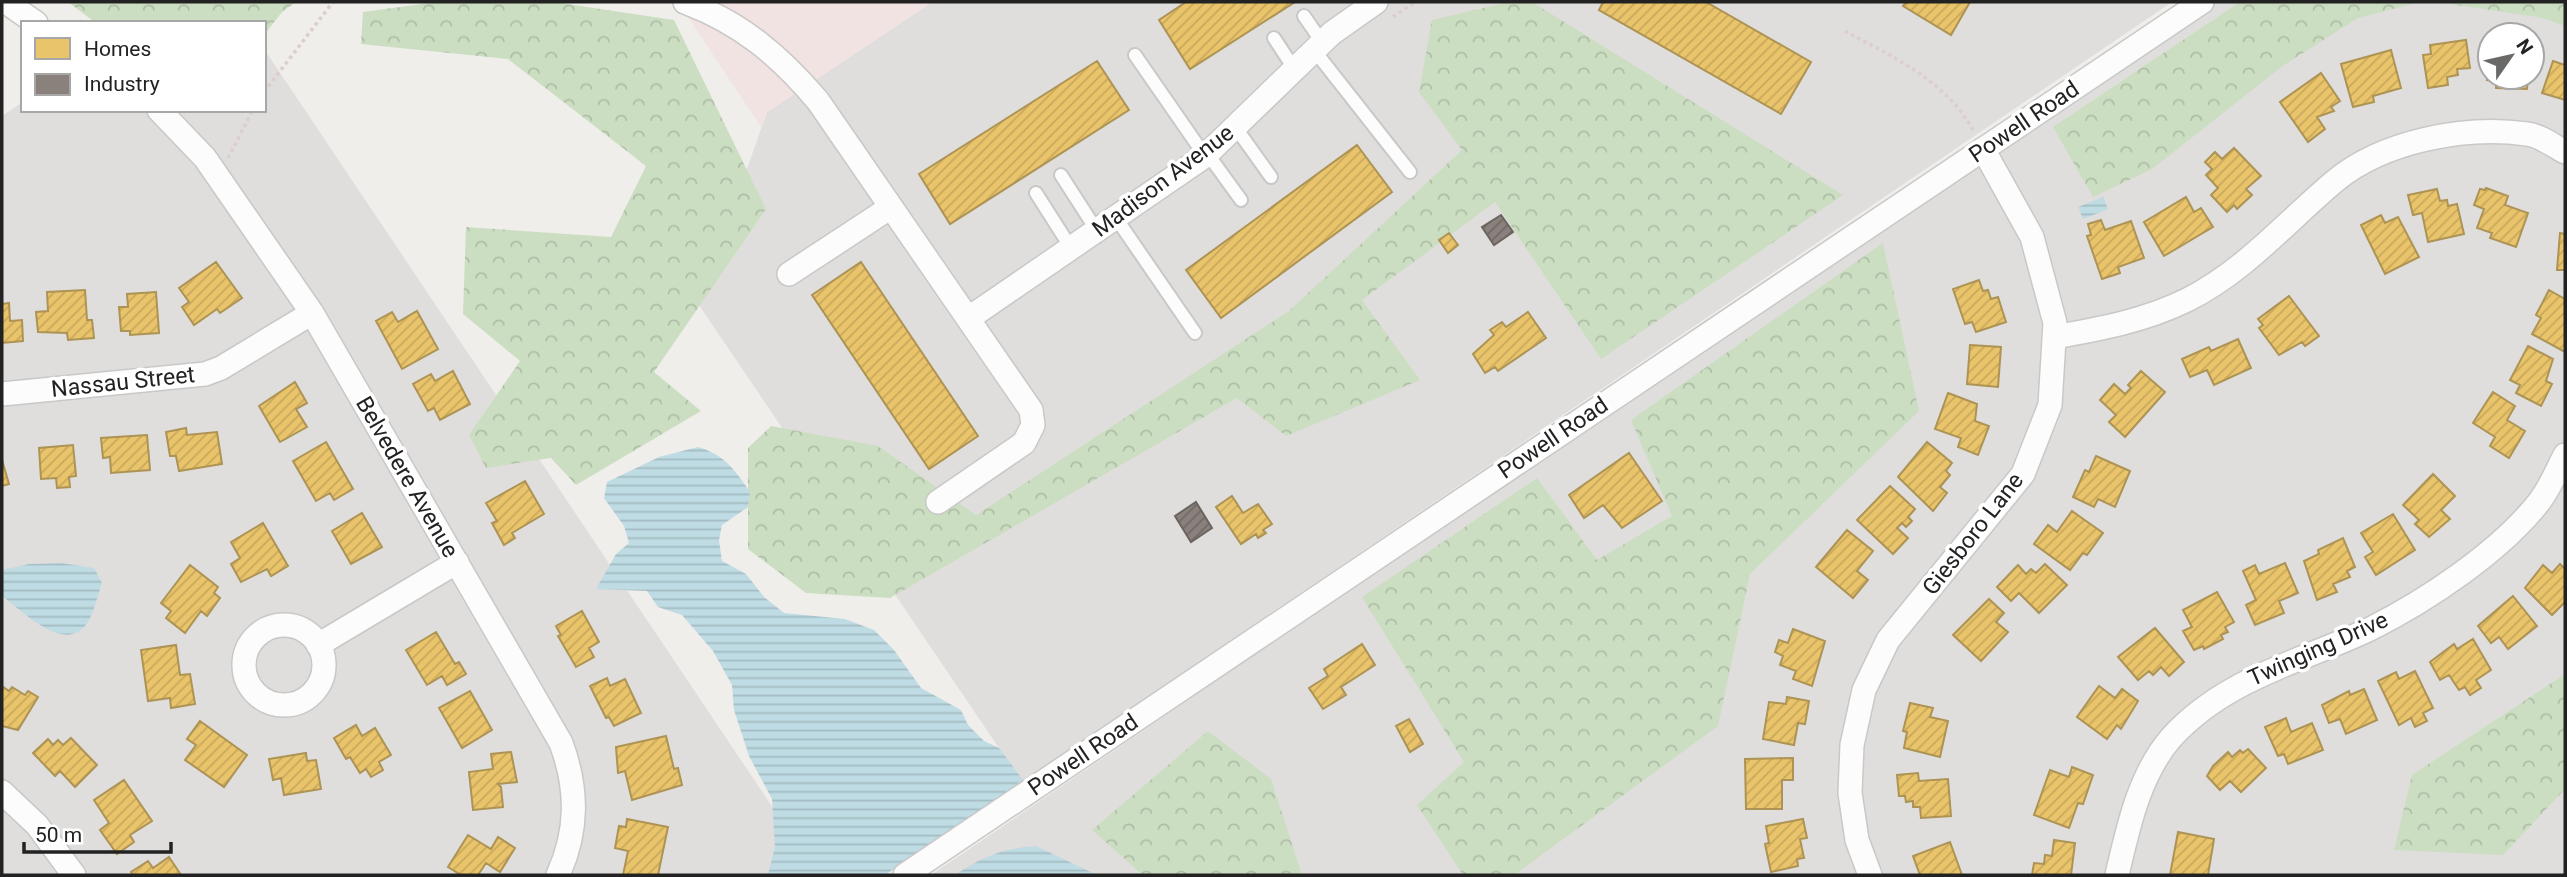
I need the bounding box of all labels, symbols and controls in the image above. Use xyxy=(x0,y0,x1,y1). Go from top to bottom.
legend xyxy=(21,21,266,112)
north arrow xyxy=(2476,21,2546,91)
text: N xyxy=(2511,35,2538,59)
text: Homes xyxy=(84,37,151,61)
text: Industry xyxy=(84,72,160,96)
street label: Powell Road xyxy=(1964,75,2084,169)
street label: Madison Avenue xyxy=(1087,119,1239,243)
street label: Nassau Street xyxy=(50,361,196,403)
street label: Powell Road xyxy=(1493,391,1613,485)
street label: Belvedere Avenue xyxy=(350,392,464,562)
street label: Giesboro Lane xyxy=(1917,468,2029,600)
street label: Twinging Drive xyxy=(2244,606,2392,692)
street label: Powell Road xyxy=(1023,708,1143,802)
scale bar xyxy=(24,810,172,854)
text: 50 m xyxy=(35,823,82,847)

